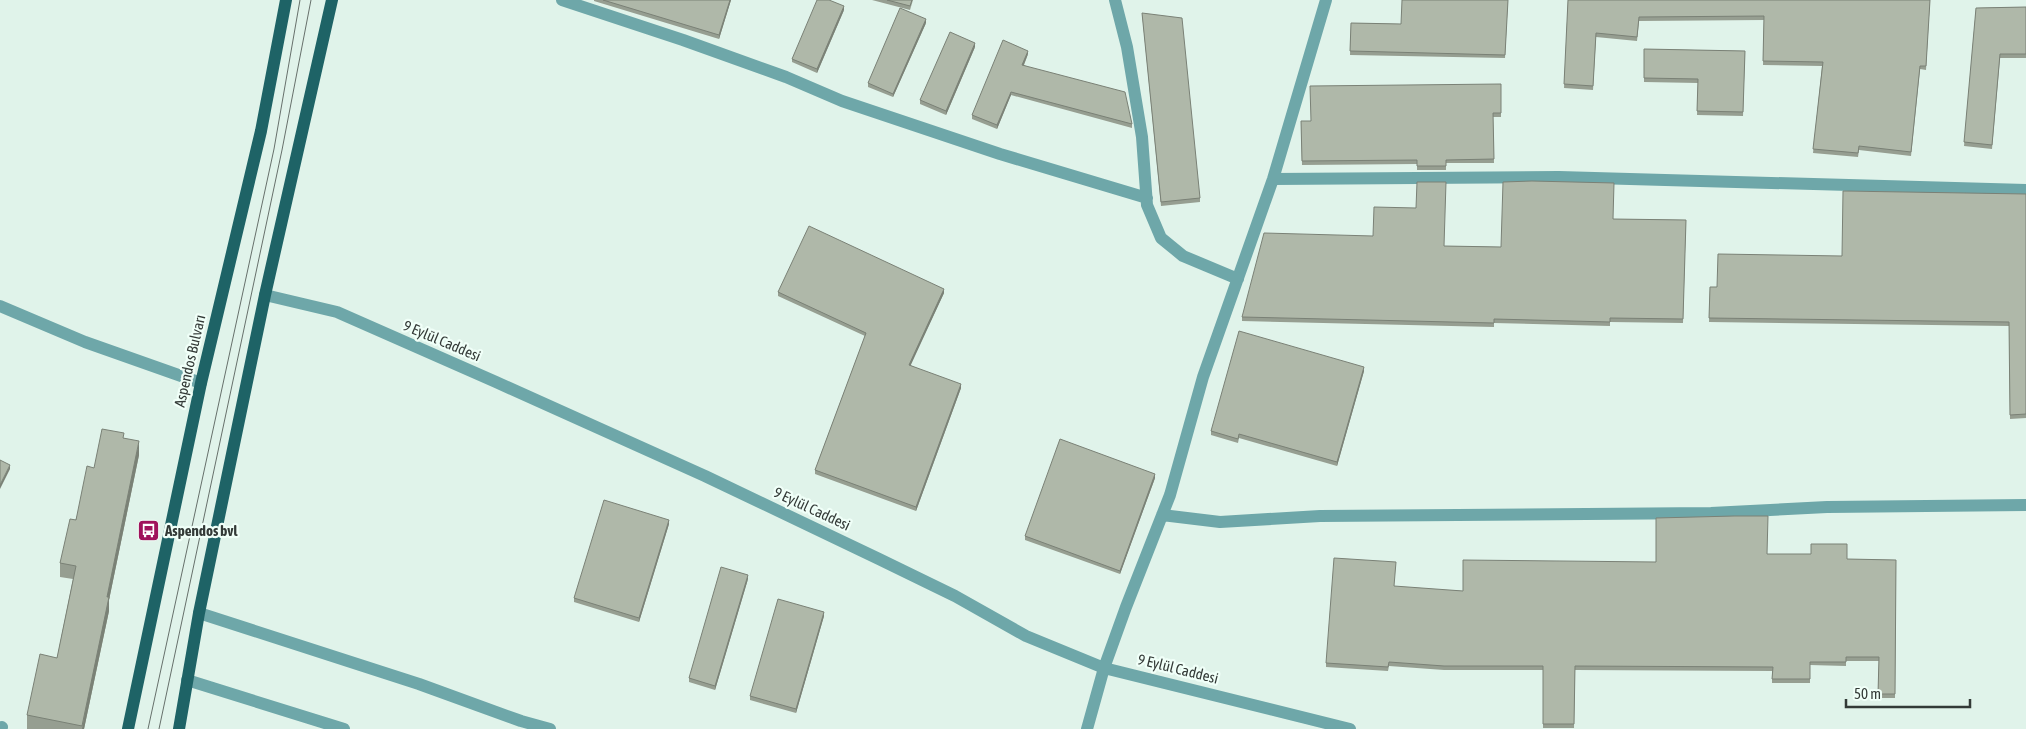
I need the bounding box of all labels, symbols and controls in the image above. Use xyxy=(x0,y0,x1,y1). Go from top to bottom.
street label: Aspendos Bulvarı xyxy=(171,313,208,409)
street label: 9 Eylül Caddesi xyxy=(401,317,483,364)
street label: 9 Eylül Caddesi xyxy=(771,483,853,534)
bus stop icon: Aspendos bvl xyxy=(137,519,161,543)
place label: Aspendos bvl xyxy=(164,522,238,539)
street label: 9 Eylül Caddesi xyxy=(1136,650,1220,687)
scale bar xyxy=(1846,676,1970,708)
text: 50 m xyxy=(1854,685,1881,702)

